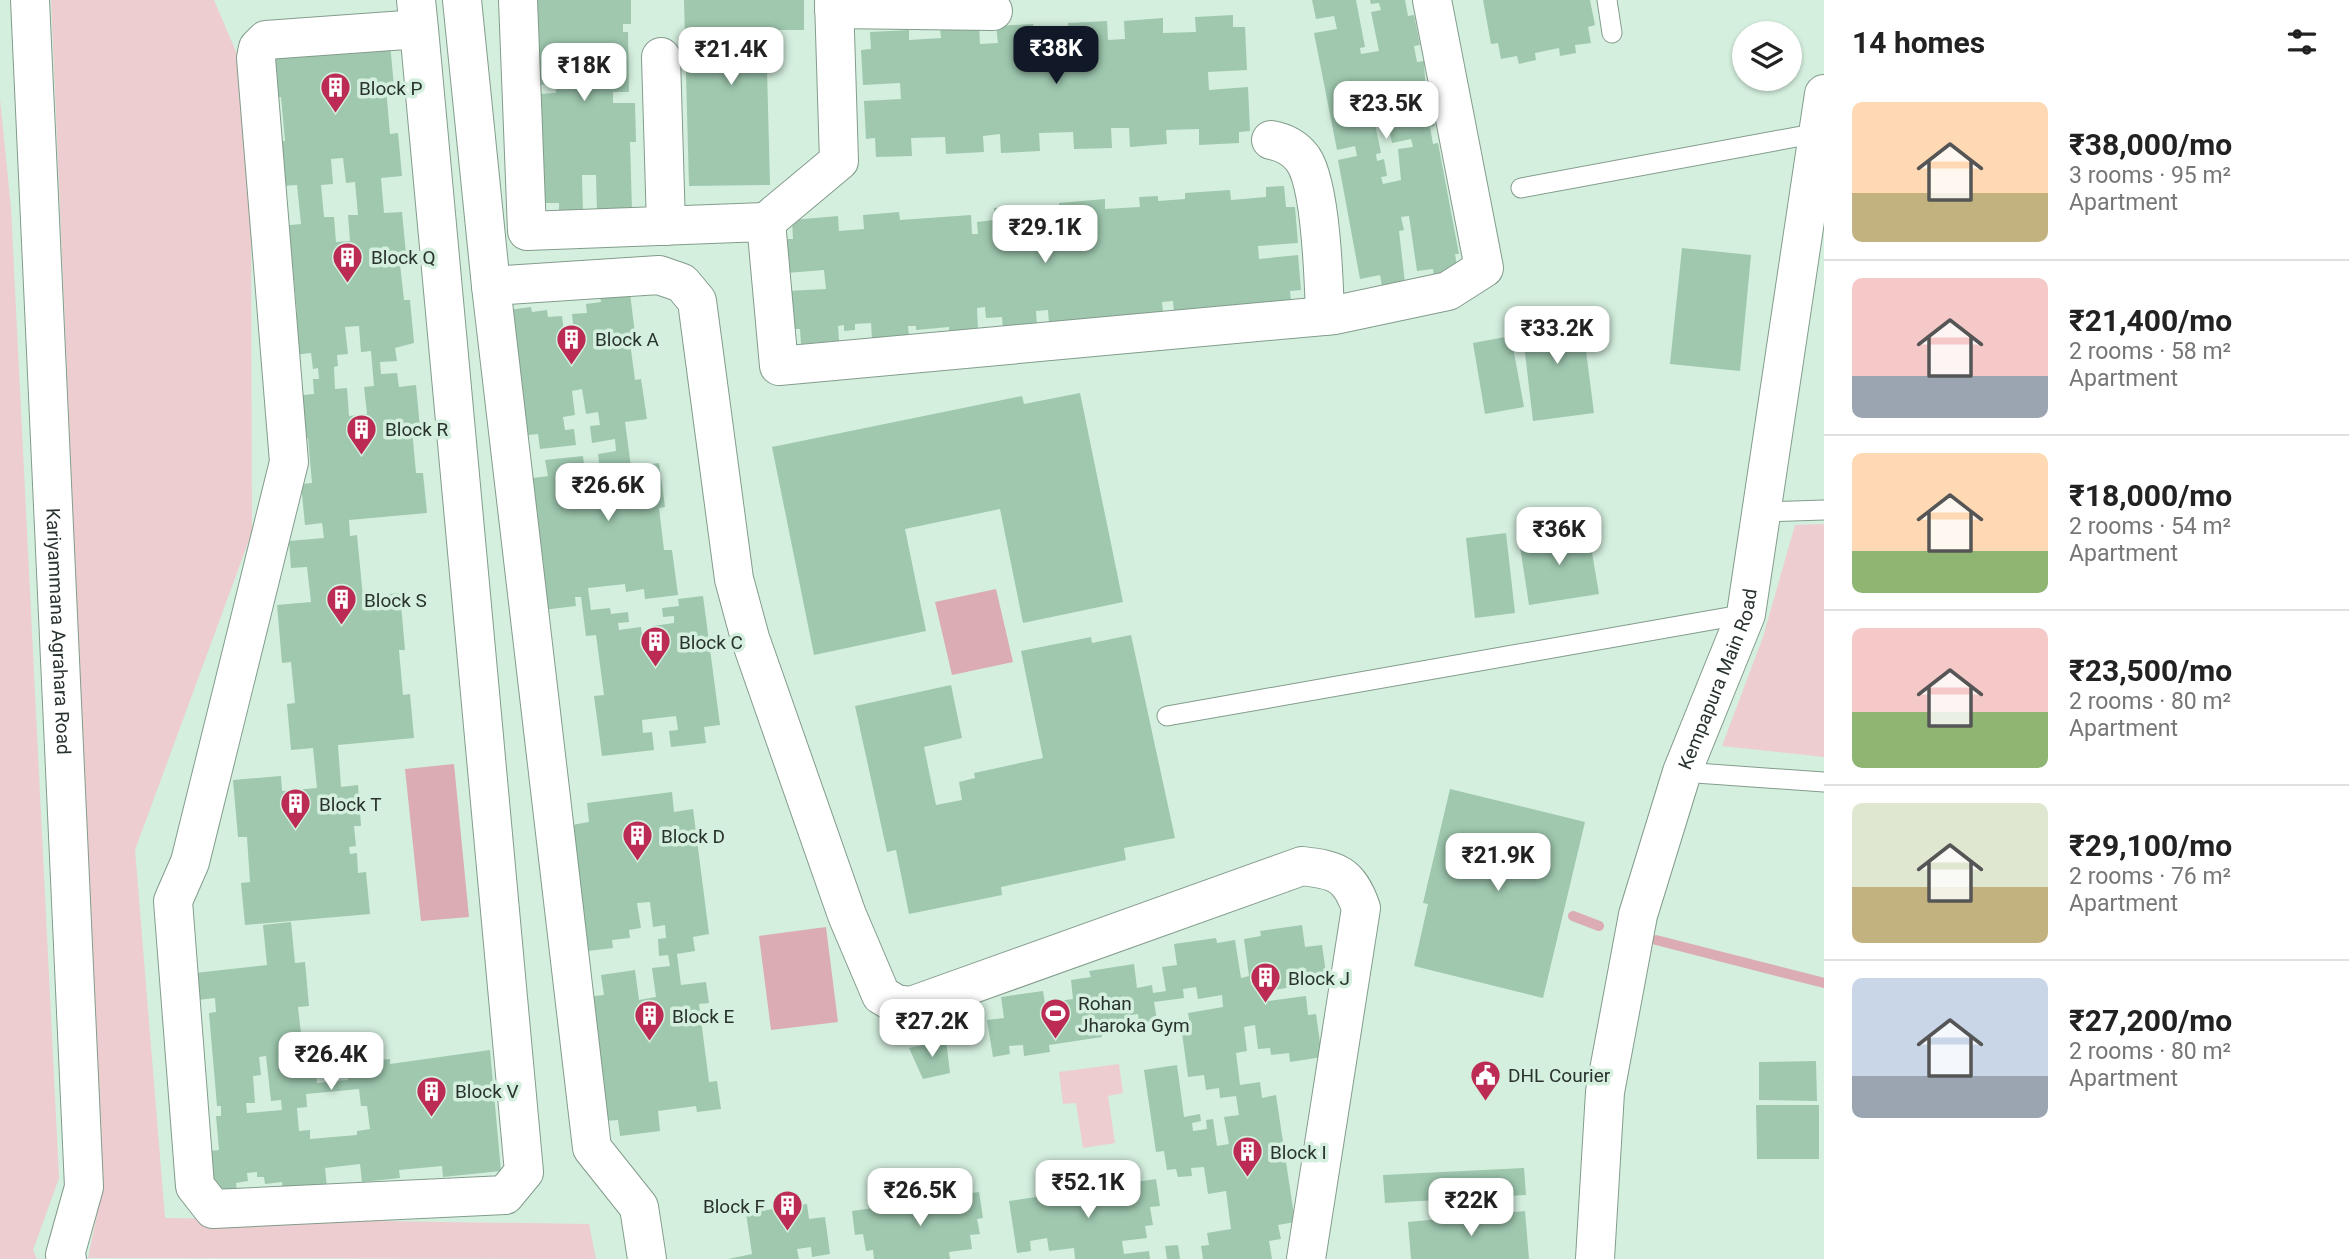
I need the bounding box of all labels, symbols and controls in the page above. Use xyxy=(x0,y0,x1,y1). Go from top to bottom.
map controls xyxy=(1732,21,1802,91)
button: layers xyxy=(1732,21,1802,91)
icon: filters xyxy=(2283,23,2321,61)
text: 14 homes xyxy=(1852,25,1985,60)
pin: ₹38K xyxy=(1015,27,1097,86)
pin: ₹21.4K xyxy=(674,28,788,87)
text: ₹38K xyxy=(1029,35,1083,62)
text: ₹21.4K xyxy=(695,36,767,63)
pin: ₹18K xyxy=(543,43,625,103)
text: ₹18K xyxy=(557,52,611,79)
building icon: Block P xyxy=(319,71,353,115)
place label: Block P xyxy=(359,77,423,100)
pin: ₹23.5K xyxy=(1329,82,1443,141)
text: ₹23.5K xyxy=(1350,90,1422,117)
text: ₹38,000/mo xyxy=(2069,127,2232,162)
icon: home xyxy=(1908,130,1992,214)
text: 3 rooms · 95 m² xyxy=(2069,162,2231,189)
text: Apartment xyxy=(2069,189,2178,216)
pin: ₹29.1K xyxy=(988,205,1102,265)
text: ₹29.1K xyxy=(1009,214,1081,241)
building icon: Block Q xyxy=(331,240,365,284)
place label: Block Q xyxy=(371,246,436,269)
text: ₹21,400/mo xyxy=(2069,303,2232,338)
pin: ₹33.2K xyxy=(1500,306,1614,366)
icon: home xyxy=(1908,306,1992,390)
text: ₹33.2K xyxy=(1521,315,1593,342)
building icon: Block A xyxy=(555,322,589,366)
place label: Block A xyxy=(595,328,660,351)
text: 2 rooms · 58 m² xyxy=(2069,338,2231,365)
text: Apartment xyxy=(2069,365,2178,392)
building icon: Block R xyxy=(345,412,379,456)
place label: Block R xyxy=(385,418,449,441)
pin: ₹26.6K xyxy=(551,463,665,523)
text: ₹26.6K xyxy=(572,472,644,499)
text: ₹18,000/mo xyxy=(2069,478,2232,513)
icon: home xyxy=(1908,481,1992,565)
street label: Kariyammana Agrahara Road xyxy=(42,508,76,755)
pin: ₹36K xyxy=(1518,508,1600,567)
text: 2 rooms · 54 m² xyxy=(2069,513,2231,540)
text: ₹36K xyxy=(1532,516,1586,543)
text: Apartment xyxy=(2069,540,2178,567)
building icon: Block S xyxy=(324,583,358,627)
street label: Kempapura Main Road xyxy=(1673,587,1761,773)
place label: Block S xyxy=(364,589,427,612)
building icon: Block C xyxy=(639,625,673,669)
place label: Block C xyxy=(679,631,743,654)
text: ₹23,500/mo xyxy=(2069,653,2232,688)
icon: home xyxy=(1908,656,1992,740)
text: 2 rooms · 80 m² xyxy=(2069,688,2231,715)
text: Apartment xyxy=(2069,715,2178,742)
building icon: Block T xyxy=(279,787,313,831)
place label: Block T xyxy=(319,793,382,816)
building icon: Block D xyxy=(621,819,655,863)
place label: Block D xyxy=(661,825,725,848)
text: ₹29,100/mo xyxy=(2069,828,2232,863)
icon: home xyxy=(1908,831,1992,915)
pin: ₹21.9K xyxy=(1441,834,1555,893)
text: ₹21.9K xyxy=(1462,842,1534,869)
text: 2 rooms · 76 m² xyxy=(2069,863,2231,890)
text: Apartment xyxy=(2069,890,2178,917)
building icon: Block J xyxy=(1248,961,1282,1005)
place label: Block J xyxy=(1288,967,1350,990)
place label: Rohan Jharoka Gym xyxy=(1078,992,1190,1037)
sports icon: Rohan Jharoka Gym xyxy=(1038,997,1072,1041)
building icon: Block E xyxy=(632,999,666,1043)
pin: ₹27.2K xyxy=(875,1000,989,1059)
text: ₹27,200/mo xyxy=(2069,1003,2232,1038)
place label: Block E xyxy=(672,1005,735,1028)
icon: home xyxy=(1908,1006,1992,1090)
text: ₹27.2K xyxy=(896,1008,968,1035)
pin: ₹26.4K xyxy=(274,1032,388,1092)
text: 2 rooms · 80 m² xyxy=(2069,1038,2231,1065)
text: ₹26.4K xyxy=(295,1041,367,1068)
public building icon: DHL Courier xyxy=(1468,1058,1502,1102)
place label: DHL Courier xyxy=(1508,1064,1611,1087)
text: Apartment xyxy=(2069,1065,2178,1092)
building icon: Block V xyxy=(415,1074,449,1118)
place label: Block V xyxy=(455,1080,519,1103)
building icon: Block I xyxy=(1230,1135,1264,1179)
place label: Block I xyxy=(1270,1141,1327,1164)
pin: ₹52.1K xyxy=(1031,1160,1145,1220)
pin: ₹26.5K xyxy=(863,1168,977,1228)
text: ₹52.1K xyxy=(1052,1169,1124,1196)
text: ₹26.5K xyxy=(884,1177,956,1204)
pin: ₹22K xyxy=(1430,1178,1512,1238)
text: ₹22K xyxy=(1444,1187,1498,1214)
building icon: Block F xyxy=(771,1189,805,1233)
place label: Block F xyxy=(703,1195,765,1218)

